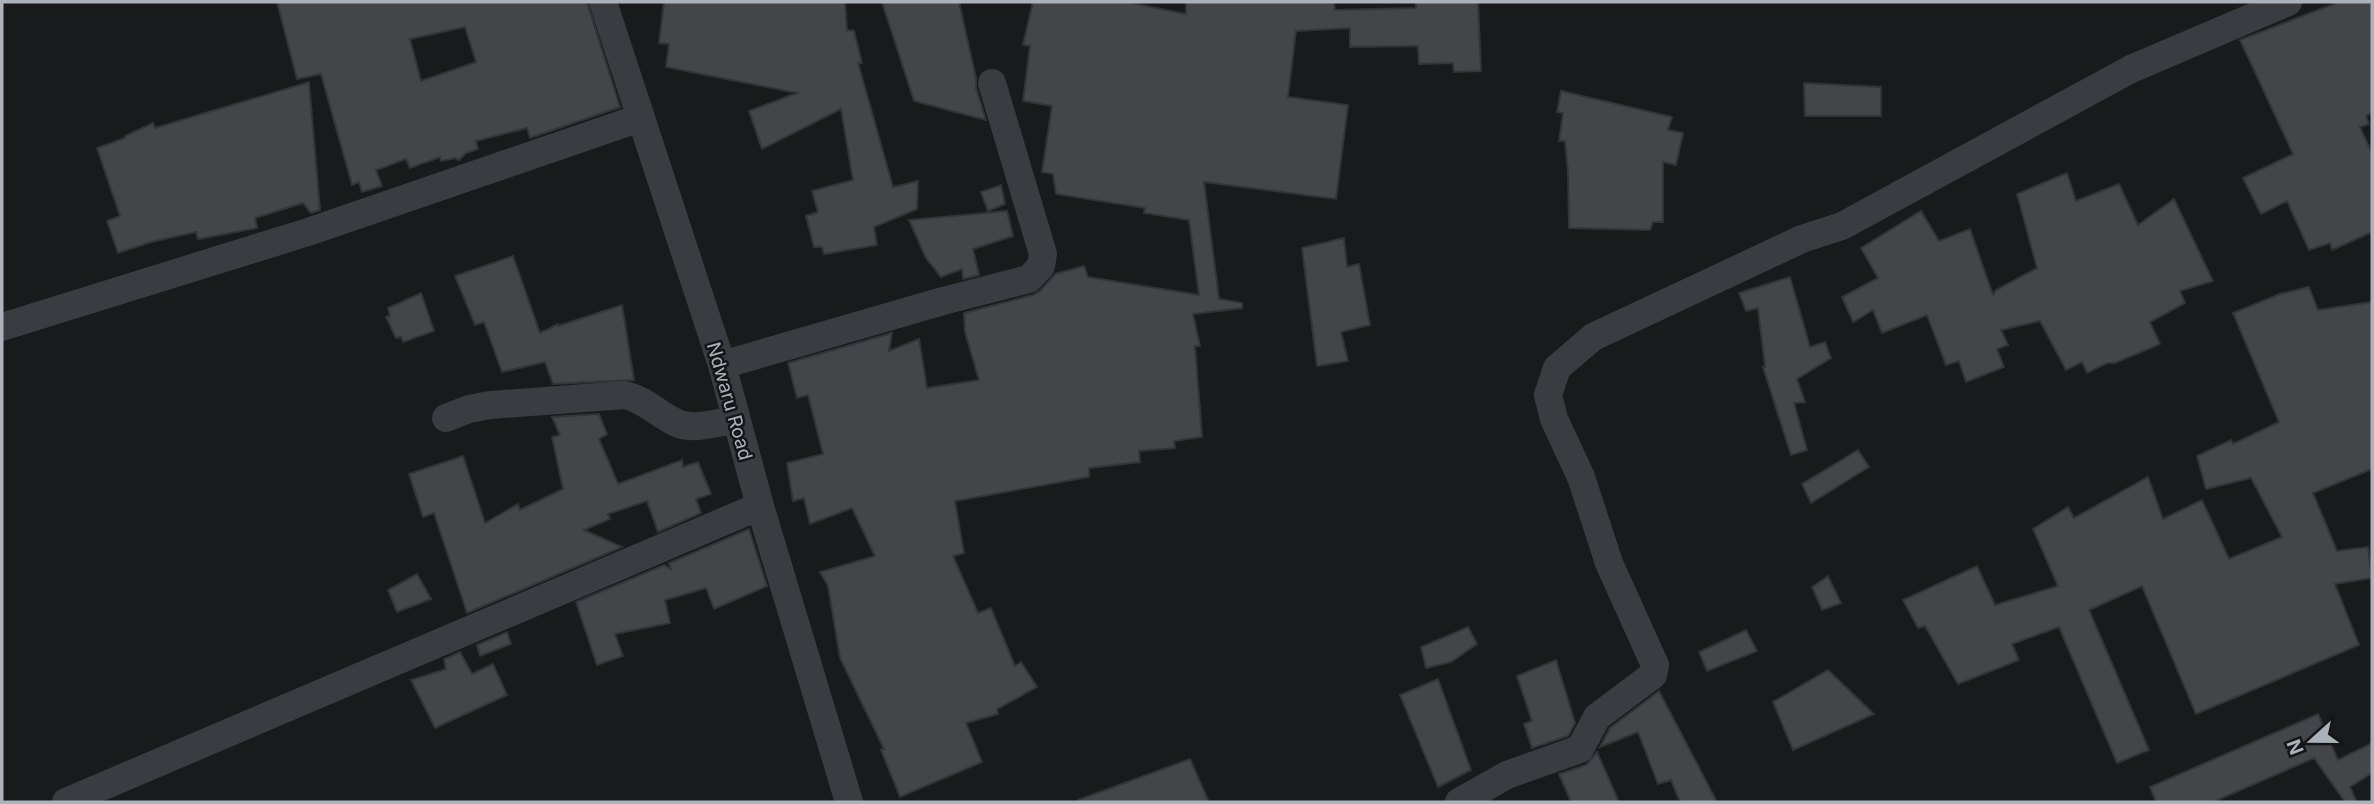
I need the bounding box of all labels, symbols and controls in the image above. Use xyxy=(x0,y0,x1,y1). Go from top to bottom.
street label: Ndwaru Road xyxy=(702,339,757,463)
north arrow xyxy=(2276,706,2346,776)
text: N xyxy=(2282,736,2309,758)

